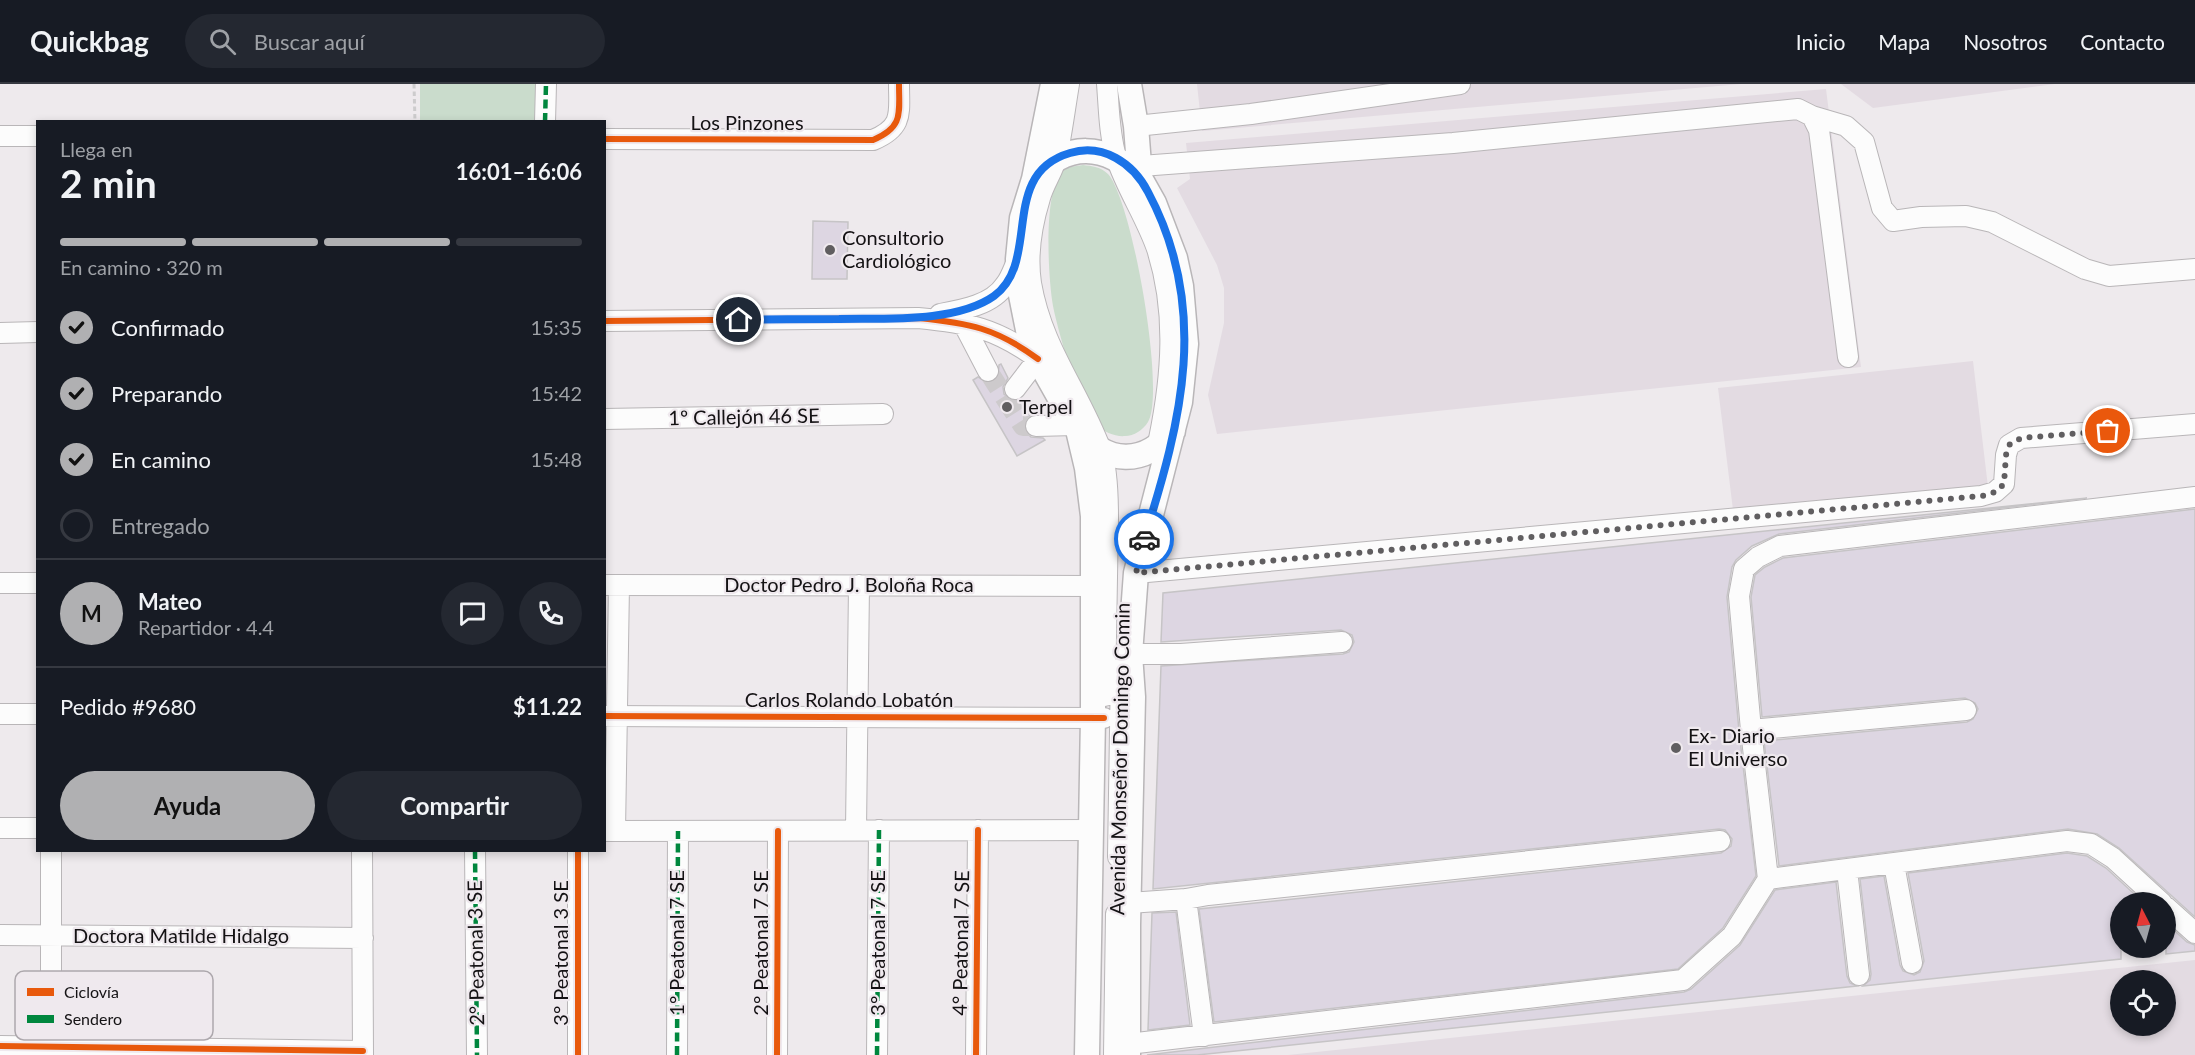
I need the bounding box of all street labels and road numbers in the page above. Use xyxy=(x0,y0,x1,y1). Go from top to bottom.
street label: Los Pinzones xyxy=(690,110,804,134)
street label: 1º Callejón 46 SE xyxy=(668,403,820,429)
street label: Doctor Pedro J. Boloña Roca xyxy=(724,572,974,596)
street label: Avenida Monseñor Domingo Comin xyxy=(1104,603,1134,915)
street label: Carlos Rolando Lobatón xyxy=(745,687,953,711)
street label: 1° Peatonal 7 SE xyxy=(664,870,688,1016)
street label: 2° Peatonal 7 SE xyxy=(748,870,772,1016)
street label: 3° Peatonal 7 SE xyxy=(865,870,889,1016)
street label: 4° Peatonal 7 SE xyxy=(947,870,973,1016)
street label: 2° Peatonal 3 SE xyxy=(462,880,488,1026)
street label: 3° Peatonal 3 SE xyxy=(548,880,572,1026)
street label: Doctora Matilde Hidalgo xyxy=(73,923,289,947)

